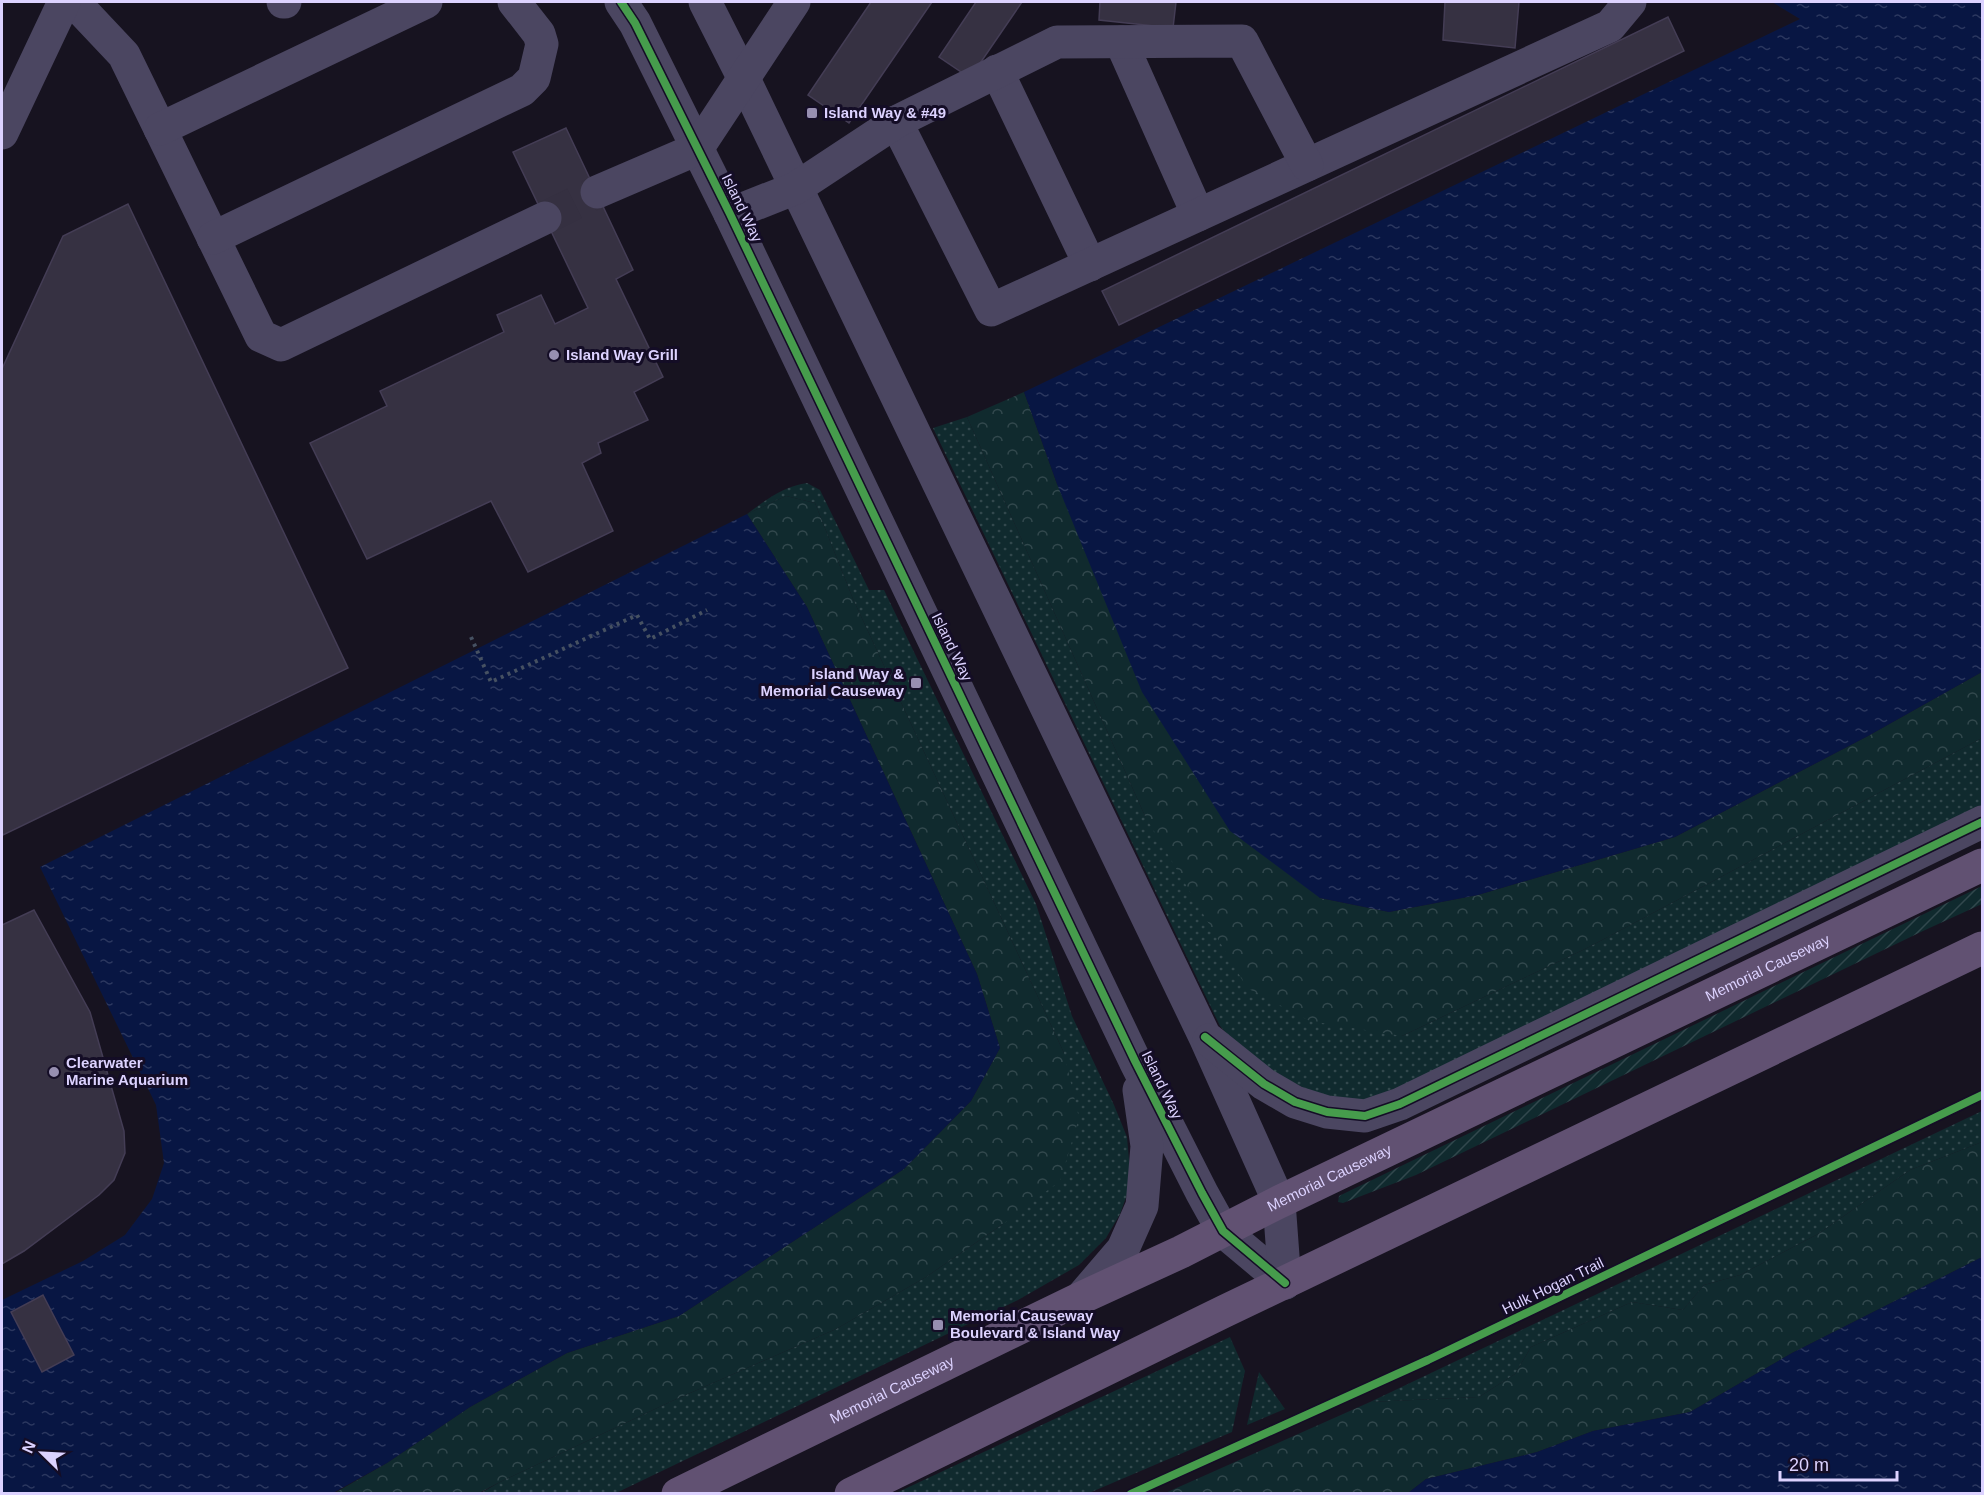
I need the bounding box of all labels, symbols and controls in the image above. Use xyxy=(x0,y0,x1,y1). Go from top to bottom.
place label: Island Way & #49 xyxy=(824,104,946,121)
marker: Island Way & #49 xyxy=(805,106,819,120)
street label: Island Way xyxy=(719,171,766,245)
place label: Island Way Grill xyxy=(566,346,678,363)
marker: Island Way Grill xyxy=(547,348,561,362)
street label: Island Way xyxy=(929,610,976,684)
place label: Island Way & Memorial Causeway xyxy=(761,665,905,699)
marker: Island Way & Memorial Causeway xyxy=(909,676,923,690)
street label: Memorial Causeway xyxy=(1702,930,1833,1004)
street label: Island Way xyxy=(1139,1048,1186,1122)
place label: Clearwater Marine Aquarium xyxy=(66,1054,188,1088)
marker: Clearwater Marine Aquarium xyxy=(47,1065,61,1079)
street label: Memorial Causeway xyxy=(1264,1140,1395,1215)
street label: Hulk Hogan Trail xyxy=(1499,1254,1606,1317)
place label: Memorial Causeway Boulevard & Island Way xyxy=(950,1307,1121,1341)
marker: Memorial Causeway Boulevard & Island Way xyxy=(931,1318,945,1332)
street label: Memorial Causeway xyxy=(827,1352,957,1427)
north arrow xyxy=(12,1423,72,1483)
text: N xyxy=(19,1438,39,1456)
scale bar xyxy=(1780,1444,1897,1482)
text: 20 m xyxy=(1789,1455,1829,1475)

